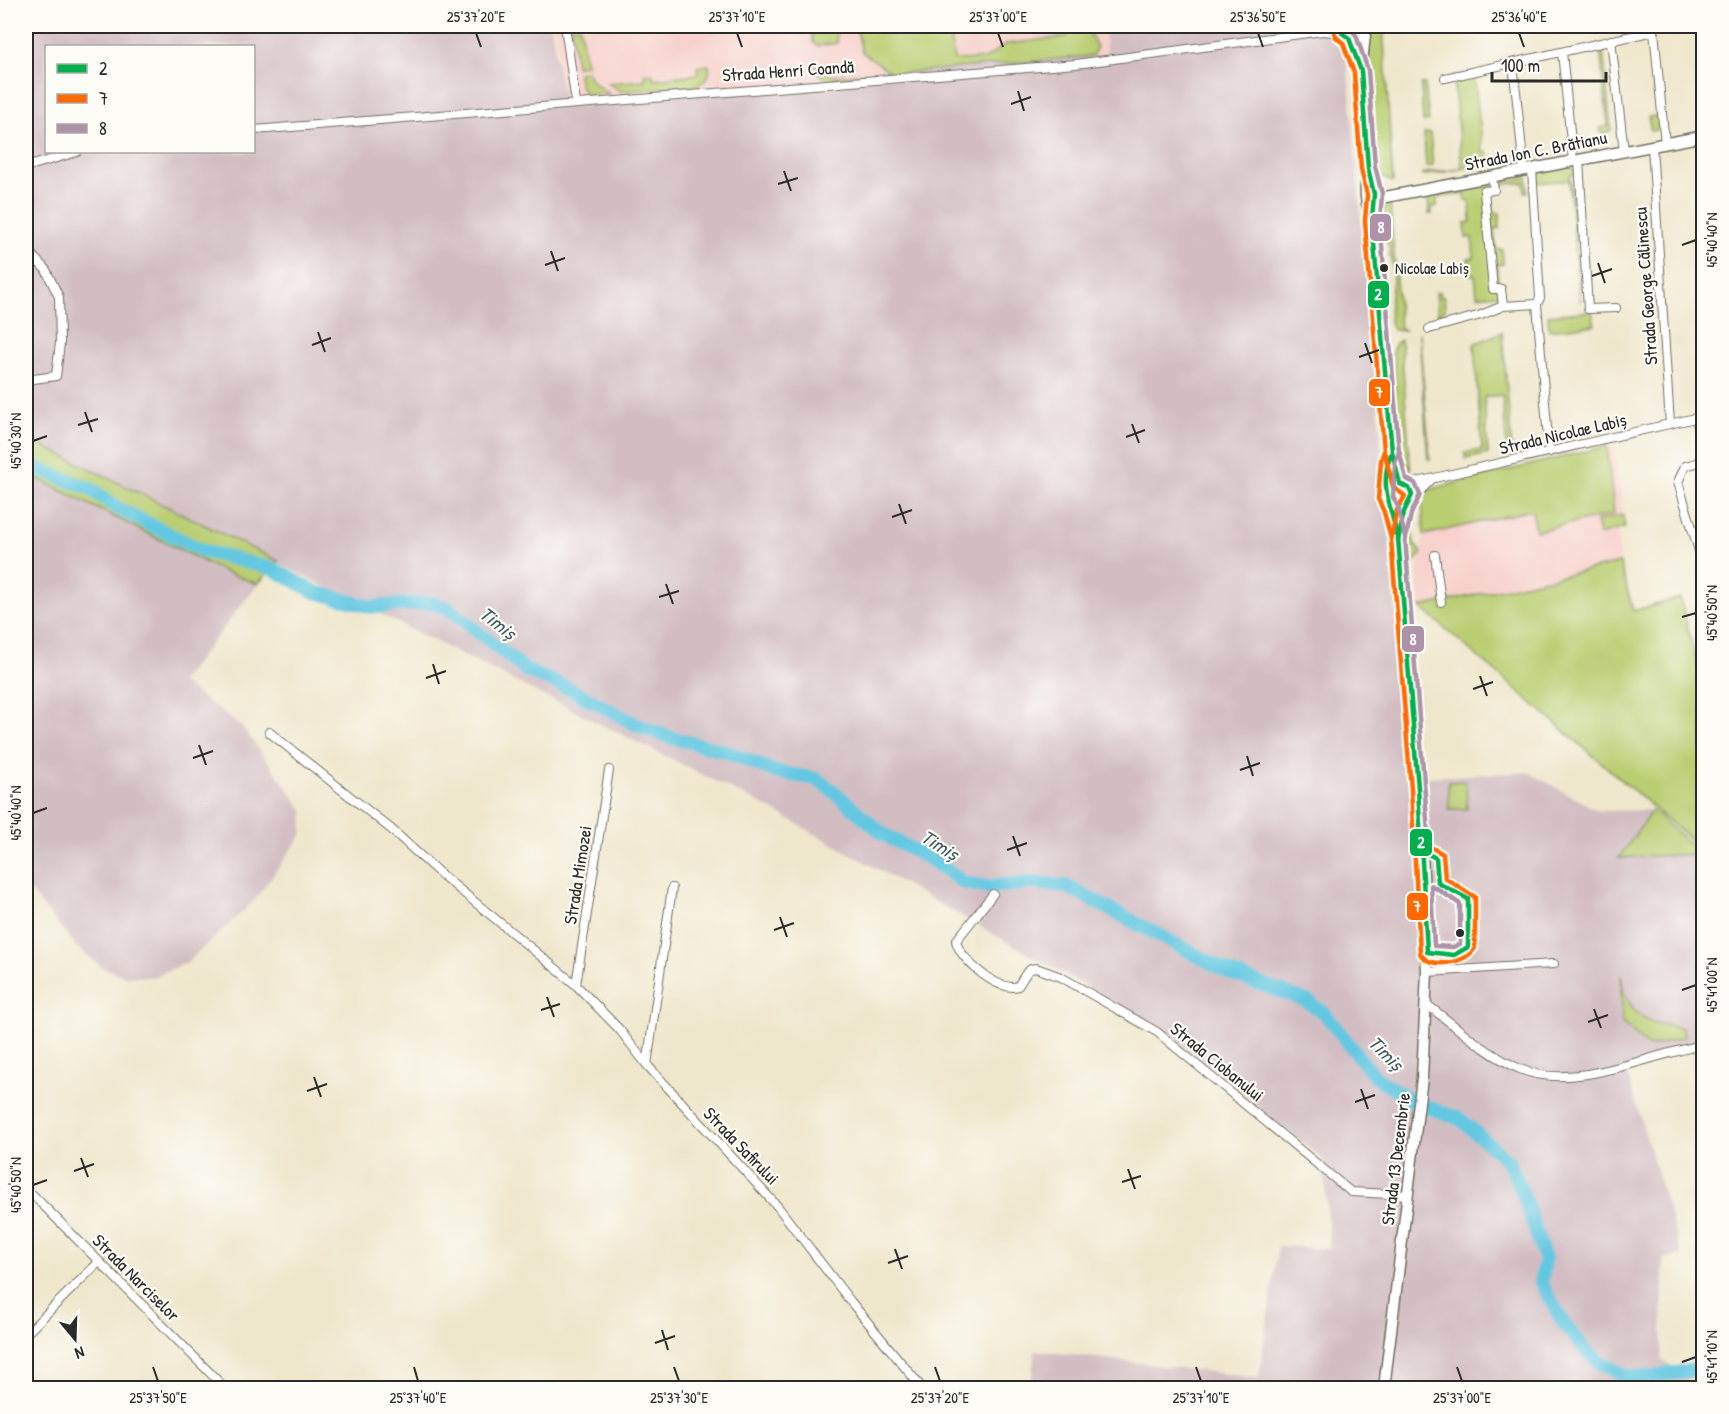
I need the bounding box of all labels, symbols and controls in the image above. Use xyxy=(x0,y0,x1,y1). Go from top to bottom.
text: 25°37'20"E xyxy=(447,6,506,27)
text: 25°37'10"E xyxy=(709,6,766,27)
text: 25°37'00"E xyxy=(969,6,1027,27)
text: 25°36'50"E xyxy=(1230,6,1286,27)
text: 25°36'40"E xyxy=(1491,6,1547,27)
legend xyxy=(45,45,255,153)
scale bar xyxy=(1492,45,1606,83)
street label: Strada Henri Coandă xyxy=(721,53,855,88)
text: 100 m xyxy=(1501,53,1540,78)
text: 2 xyxy=(99,56,108,81)
text: 7 xyxy=(99,86,108,111)
text: 8 xyxy=(99,116,107,141)
street label: Strada Ion C. Brătianu xyxy=(1463,125,1609,177)
street label: Strada George Călinescu xyxy=(1628,206,1663,366)
text: 45°40'40"N xyxy=(1701,212,1722,268)
line badge: 8 xyxy=(1369,213,1392,242)
text: 8 xyxy=(1378,216,1385,238)
place label: Nicolae Labiș xyxy=(1395,257,1469,279)
marker: Nicolae Labiș xyxy=(1378,262,1390,274)
line badge: 2 xyxy=(1367,280,1390,309)
text: 2 xyxy=(1374,283,1382,305)
line badge: 7 xyxy=(1368,378,1391,407)
text: 7 xyxy=(1374,381,1383,403)
street label: Strada Nicolae Labiș xyxy=(1497,407,1629,460)
text: 45°40'30"N xyxy=(5,413,26,469)
text: 45°40'50"N xyxy=(1701,585,1722,641)
water label: Timiș xyxy=(474,600,524,647)
line badge: 8 xyxy=(1401,625,1425,653)
text: 8 xyxy=(1410,628,1417,650)
text: 45°40'40"N xyxy=(5,785,26,841)
water label: Timiș xyxy=(916,823,966,868)
street label: Strada Mimozei xyxy=(557,824,598,926)
line badge: 2 xyxy=(1409,828,1433,857)
text: 2 xyxy=(1417,831,1425,853)
line badge: 7 xyxy=(1406,892,1429,921)
text: 7 xyxy=(1412,895,1421,917)
unlabelled marker xyxy=(1454,927,1466,939)
text: 45°41'00"N xyxy=(1701,958,1722,1012)
street label: Strada Ciobanului xyxy=(1165,1016,1269,1107)
water label: Timiș xyxy=(1363,1029,1412,1078)
street label: Strada 13 Decembrie xyxy=(1375,1091,1416,1226)
street label: Strada Safirului xyxy=(698,1101,785,1190)
text: 45°40'50"N xyxy=(5,1157,26,1213)
street label: Strada Narciselor xyxy=(87,1228,186,1327)
north arrow xyxy=(45,1309,105,1369)
text: 45°41'10"N xyxy=(1701,1330,1722,1384)
text: N xyxy=(72,1341,87,1365)
text: 25°37'50"E xyxy=(129,1387,187,1408)
text: 25°37'40"E xyxy=(390,1387,447,1408)
text: 25°37'30"E xyxy=(650,1387,708,1408)
text: 25°37'20"E xyxy=(911,1387,970,1408)
text: 25°37'10"E xyxy=(1173,1387,1230,1408)
text: 25°37'00"E xyxy=(1433,1387,1491,1408)

